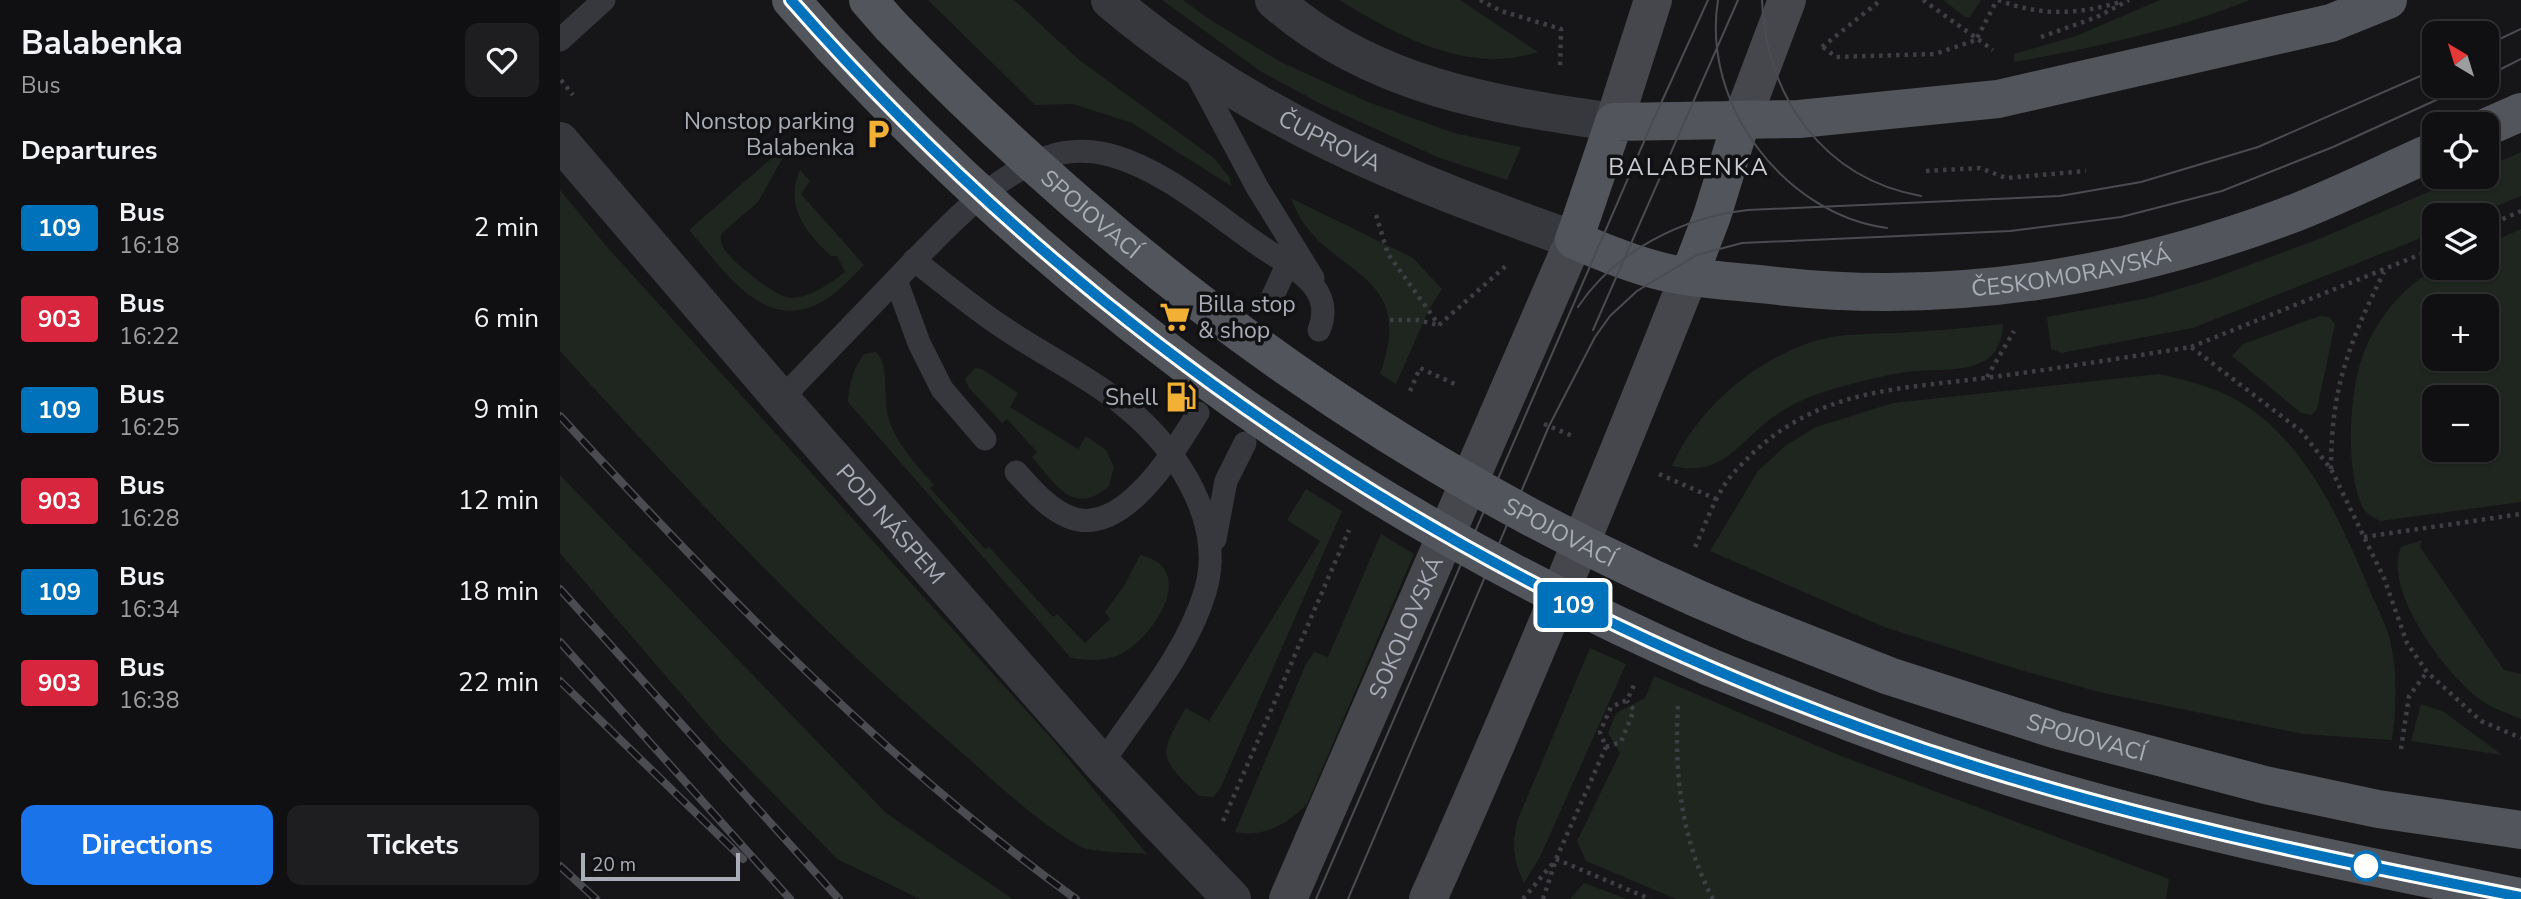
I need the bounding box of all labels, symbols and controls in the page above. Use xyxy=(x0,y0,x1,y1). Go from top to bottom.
text: Balabenka xyxy=(21,21,183,66)
north arrow xyxy=(2422,21,2499,98)
map controls xyxy=(2422,21,2499,462)
button: heart xyxy=(465,23,539,97)
text: Bus xyxy=(21,70,61,101)
street label: ČUPROVA xyxy=(1273,103,1386,179)
place label: Nonstop parking Balabenka xyxy=(684,106,855,163)
button: locate xyxy=(2422,112,2499,189)
parking icon: Nonstop parking Balabenka xyxy=(861,117,895,151)
text: Departures xyxy=(21,133,157,168)
district label: BALABENKA xyxy=(1608,151,1770,183)
street label: SPOJOVACÍ xyxy=(1034,162,1149,267)
text: Bus xyxy=(119,195,165,230)
button: layers xyxy=(2422,203,2499,280)
text: 2 min xyxy=(474,210,539,245)
text: 109 xyxy=(38,212,81,244)
text: 16:18 xyxy=(119,230,179,261)
street label: ČESKOMORAVSKÁ xyxy=(1970,238,2175,304)
text: Bus xyxy=(119,286,165,321)
place label: Billa stop & shop xyxy=(1198,289,1296,346)
button: + xyxy=(2422,294,2499,371)
supermarket icon: Billa stop & shop xyxy=(1158,300,1192,334)
text: 6 min xyxy=(474,301,539,336)
text: 903 xyxy=(38,303,81,335)
text: 16:22 xyxy=(119,321,179,352)
text: Bus xyxy=(119,377,165,412)
fuel station icon: Shell xyxy=(1164,380,1198,414)
place label: Shell xyxy=(1105,382,1158,413)
button: − xyxy=(2422,385,2499,462)
text: 9 min xyxy=(474,392,539,427)
text: 109 xyxy=(38,394,81,426)
text: 16:25 xyxy=(119,412,179,443)
street label: POD NÁSPEM xyxy=(829,457,952,591)
text: Bus xyxy=(119,468,165,503)
text: 12 min xyxy=(458,483,539,518)
text: 903 xyxy=(38,485,81,517)
street label: SPOJOVACÍ xyxy=(1498,490,1623,575)
text: 16:28 xyxy=(119,503,179,534)
street label: SOKOLOVSKÁ xyxy=(1361,551,1450,704)
text: Bus xyxy=(119,559,165,594)
text: 18 min xyxy=(458,574,539,609)
text: 109 xyxy=(38,576,81,608)
line badge: 109 xyxy=(1533,582,1613,628)
text: 109 xyxy=(1551,589,1595,621)
text: 16:34 xyxy=(119,594,179,625)
text: Bus xyxy=(119,650,165,685)
text: 22 min xyxy=(458,665,539,700)
text: 903 xyxy=(38,667,81,699)
text: 16:38 xyxy=(119,685,179,716)
street label: SPOJOVACÍ xyxy=(2023,706,2152,769)
button: Directions xyxy=(21,805,273,885)
button: Tickets xyxy=(287,805,539,885)
scale bar xyxy=(581,850,740,882)
unlabelled marker xyxy=(2351,851,2381,881)
text: 20 m xyxy=(592,852,636,878)

